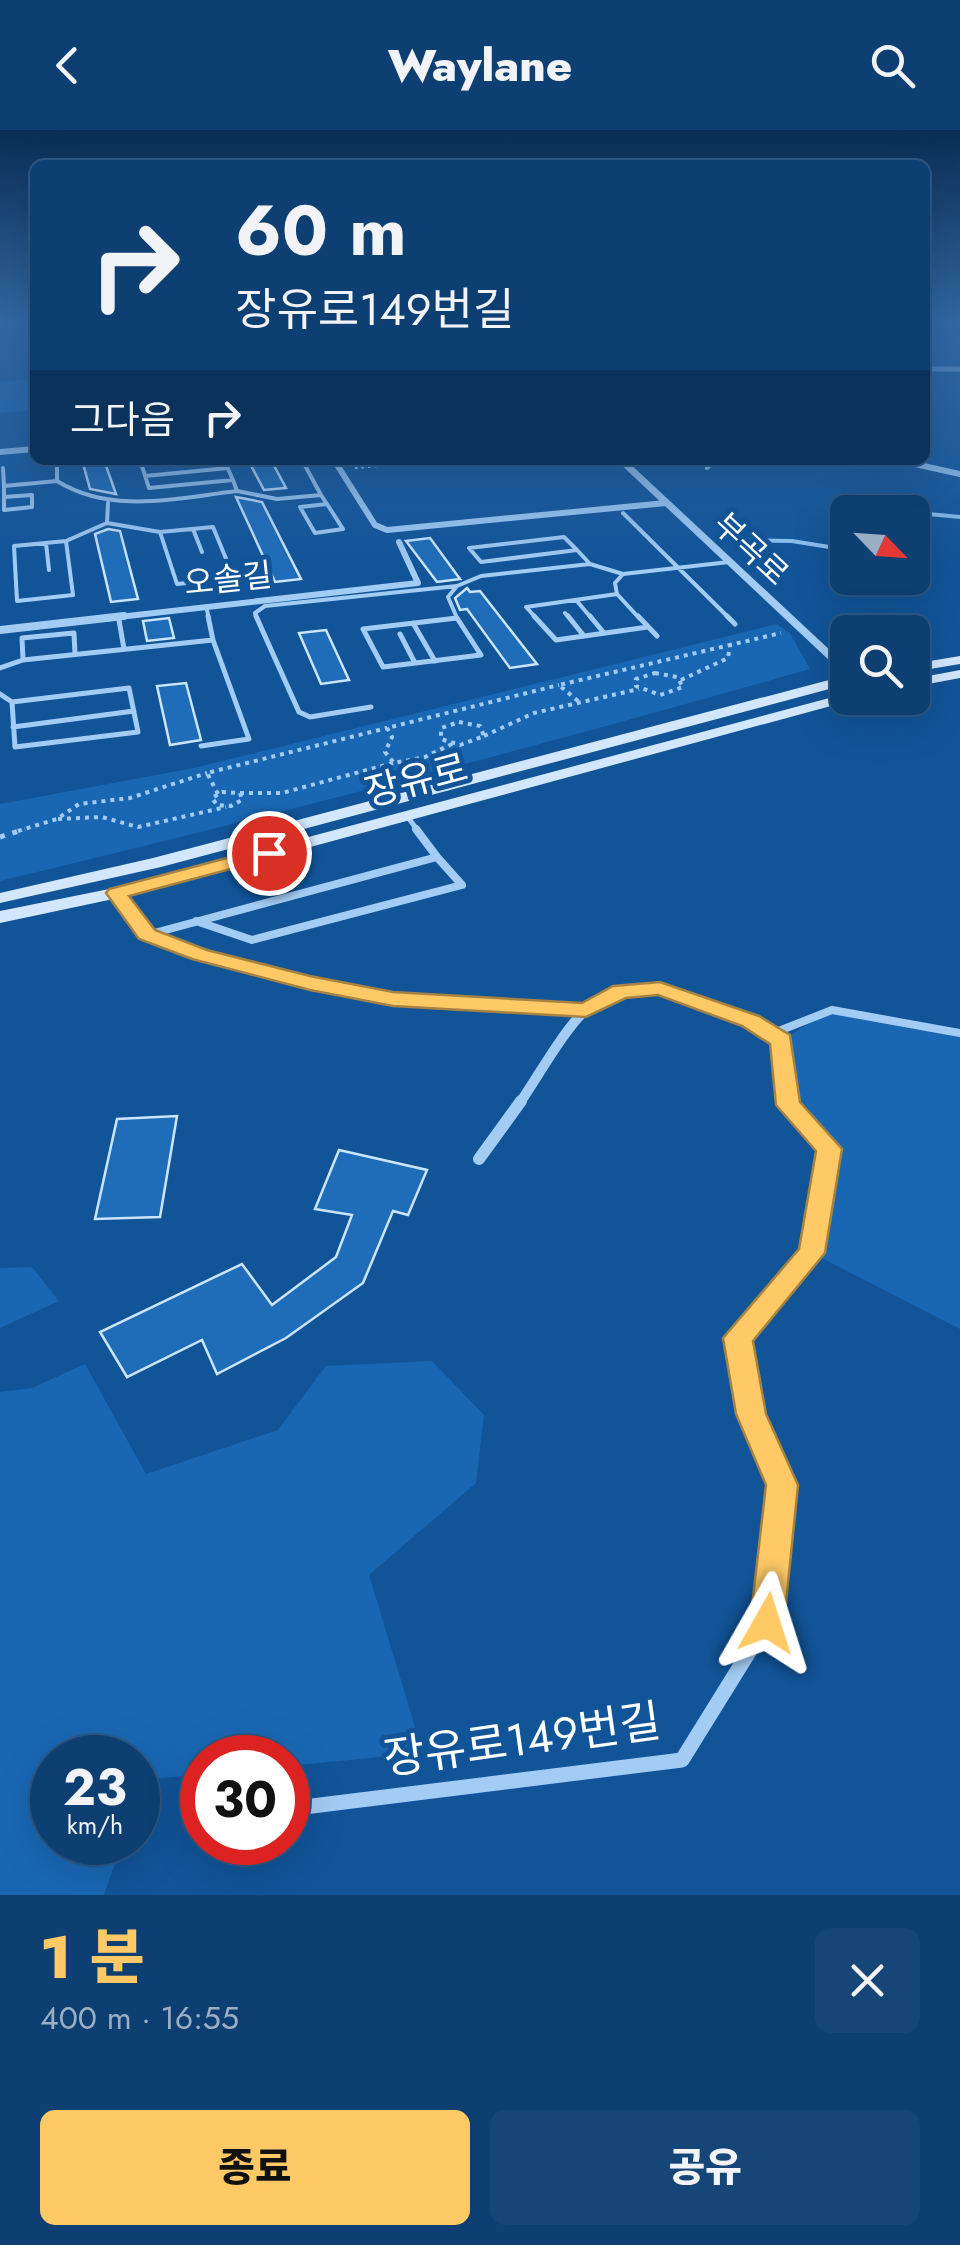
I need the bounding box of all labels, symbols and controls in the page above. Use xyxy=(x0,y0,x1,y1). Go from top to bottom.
text: Waylane xyxy=(388,33,572,98)
icon: back xyxy=(40,38,95,93)
icon: search xyxy=(865,38,920,93)
text: 60 m xyxy=(235,180,407,281)
icon: right xyxy=(70,200,200,330)
text: 장유로149번길 xyxy=(235,277,514,342)
icon: right xyxy=(195,390,250,445)
text: 그다음 xyxy=(70,392,175,447)
north arrow xyxy=(830,495,930,595)
map controls xyxy=(830,495,930,715)
street label: 부곡로 xyxy=(703,502,799,596)
street label: 오솔길 xyxy=(182,552,274,606)
button: search xyxy=(830,615,930,715)
street label: 장유로 xyxy=(358,739,474,820)
pin xyxy=(227,811,312,896)
icon: arrive xyxy=(242,826,297,881)
position arrow xyxy=(715,1571,819,1675)
street label: 장유로149번길 xyxy=(379,1688,665,1791)
speed limit sign: 30 xyxy=(180,1735,310,1865)
text: 23 xyxy=(63,1751,127,1824)
text: km/h xyxy=(67,1807,123,1843)
text: 1 분 xyxy=(40,1914,145,2001)
button: close xyxy=(815,1928,920,2033)
text: 400 m · 16:55 xyxy=(40,1995,239,2041)
button: 종료 xyxy=(40,2110,470,2225)
button: 공유 xyxy=(490,2110,920,2225)

